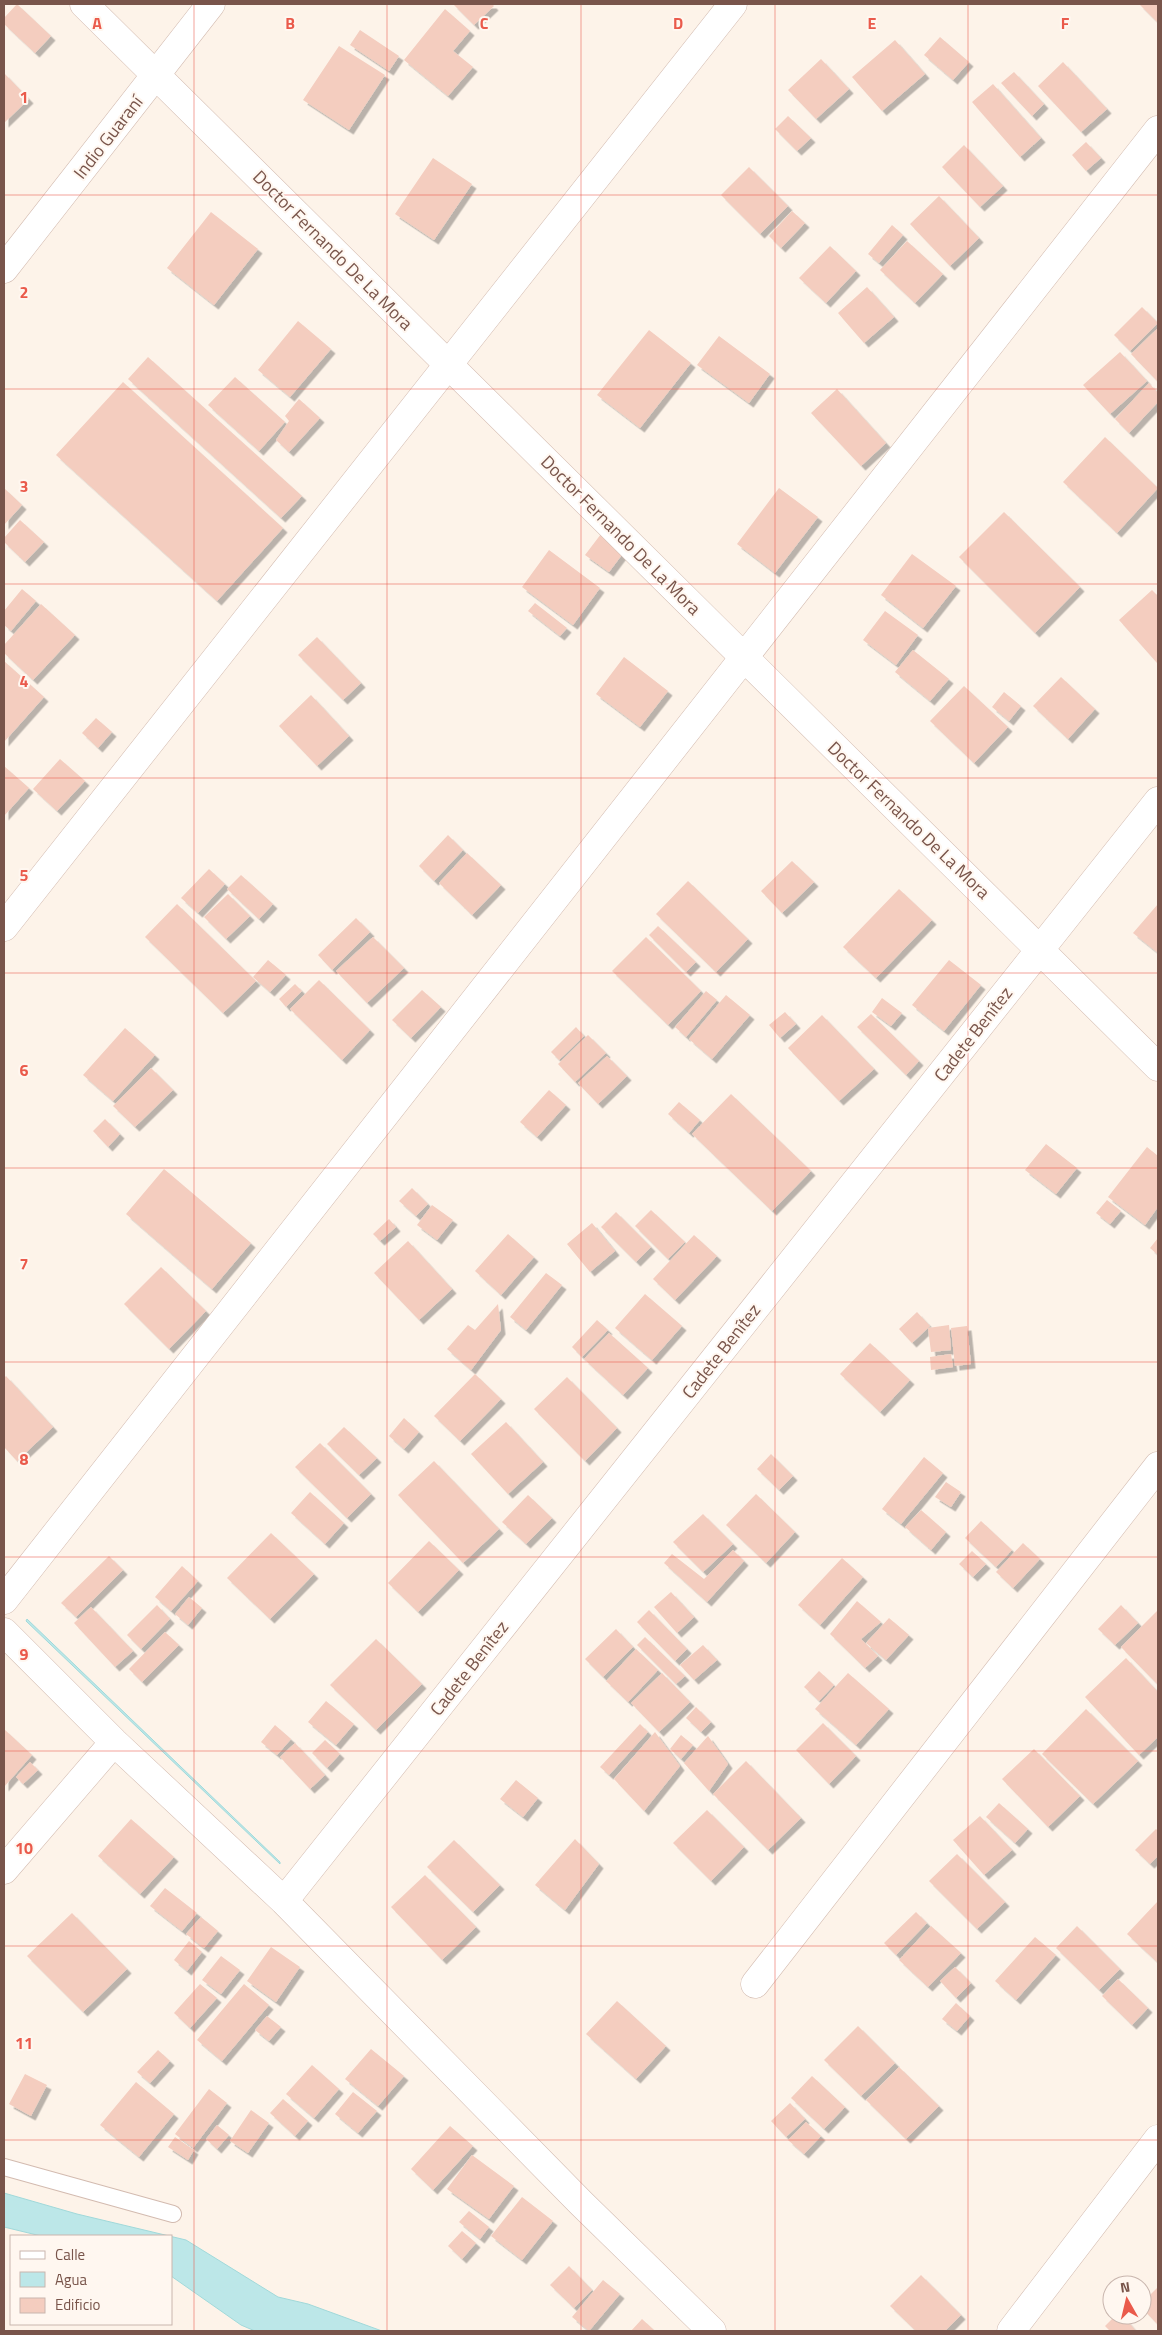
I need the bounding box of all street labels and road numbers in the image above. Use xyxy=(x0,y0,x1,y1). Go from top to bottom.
street label: Indio Guaraní xyxy=(67,88,151,185)
street label: Doctor Fernando De La Mora xyxy=(247,164,419,336)
street label: Doctor Fernando De La Mora xyxy=(535,449,707,621)
street label: Doctor Fernando De La Mora xyxy=(822,735,996,905)
street label: Cadete Benítez xyxy=(927,981,1019,1087)
street label: Cadete Benítez xyxy=(675,1298,767,1404)
street label: Cadete Benítez xyxy=(423,1615,515,1721)

